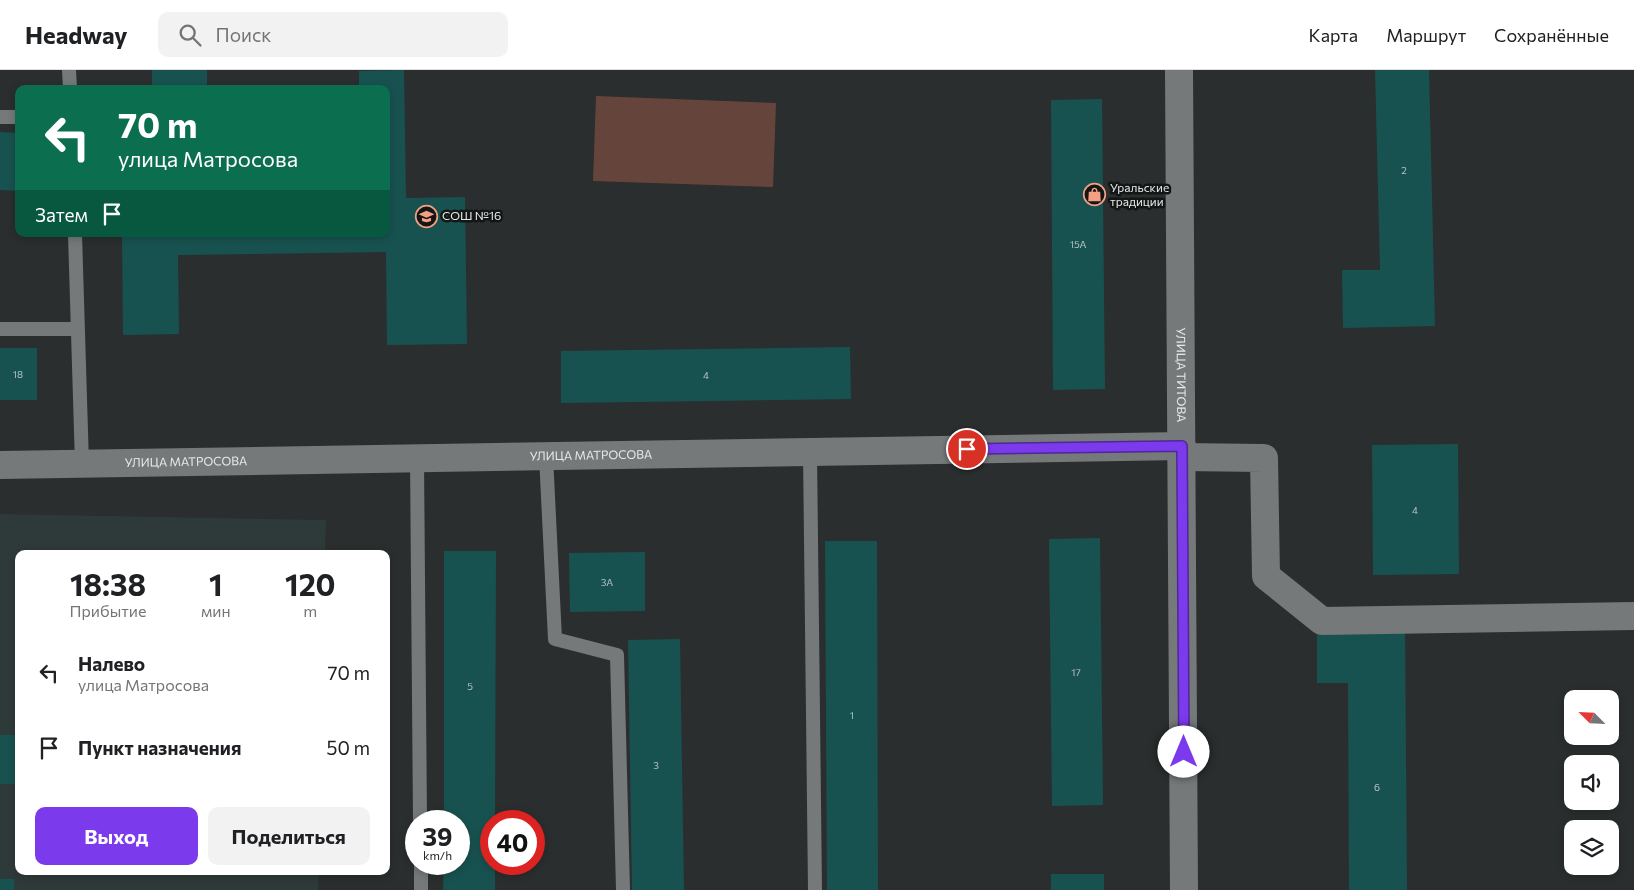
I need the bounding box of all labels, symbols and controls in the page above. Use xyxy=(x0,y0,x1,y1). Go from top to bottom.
search box xyxy=(158,12,508,57)
text: Headway xyxy=(25,20,128,49)
icon: search xyxy=(176,21,204,49)
text: Поиск xyxy=(216,23,272,46)
text: Карта xyxy=(1309,24,1358,46)
text: Маршрут xyxy=(1386,24,1466,46)
text: Сохранённые xyxy=(1494,24,1609,46)
text: 70 m xyxy=(118,102,198,145)
icon: left xyxy=(35,105,100,170)
text: улица Матросова xyxy=(118,145,298,172)
house number: 2 xyxy=(1401,164,1407,176)
place label: Уральские традиции xyxy=(1110,180,1169,208)
shop icon: Уральские традиции xyxy=(1082,183,1106,207)
icon: arrive xyxy=(98,200,126,228)
text: Затем xyxy=(35,203,88,226)
school or university icon: СОШ №16 xyxy=(414,204,438,228)
place label: СОШ №16 xyxy=(442,208,501,222)
house number: 15А xyxy=(1070,238,1086,250)
street label: УЛИЦА ТИТОВА xyxy=(1175,328,1189,422)
house number: 18 xyxy=(13,368,23,380)
house number: 4 xyxy=(703,369,709,381)
pin xyxy=(946,428,988,470)
icon: arrive xyxy=(953,435,981,463)
street label: УЛИЦА МАТРОСОВА xyxy=(529,447,652,462)
street label: УЛИЦА МАТРОСОВА xyxy=(124,453,247,469)
house number: 4 xyxy=(1412,504,1418,516)
text: 18:38 xyxy=(70,565,146,602)
text: 1 xyxy=(209,565,223,602)
text: 120 xyxy=(285,565,335,602)
house number: 3А xyxy=(601,576,613,588)
text: Прибытие xyxy=(69,601,146,620)
text: мин xyxy=(201,601,231,620)
text: m xyxy=(303,601,317,620)
text: Налево xyxy=(78,652,145,675)
icon: left xyxy=(35,659,63,687)
text: 70 m xyxy=(327,661,370,684)
house number: 17 xyxy=(1071,666,1081,678)
text: улица Матросова xyxy=(78,675,209,694)
house number: 5 xyxy=(467,680,473,692)
north arrow xyxy=(1564,690,1619,745)
map controls xyxy=(1564,690,1619,875)
house number: 1 xyxy=(850,709,854,721)
position arrow xyxy=(1157,725,1209,777)
icon: arrive xyxy=(35,734,63,762)
text: Пункт назначения xyxy=(78,736,241,759)
text: 50 m xyxy=(326,736,370,759)
button: sound xyxy=(1564,755,1619,810)
house number: 3 xyxy=(653,759,659,771)
house number: 6 xyxy=(1374,781,1380,793)
button: Выход xyxy=(35,807,198,865)
button: Поделиться xyxy=(208,807,370,865)
speed limit sign: 40 xyxy=(480,810,545,875)
button: layers xyxy=(1564,820,1619,875)
text: 39 xyxy=(423,821,453,851)
text: km/h xyxy=(423,848,452,862)

